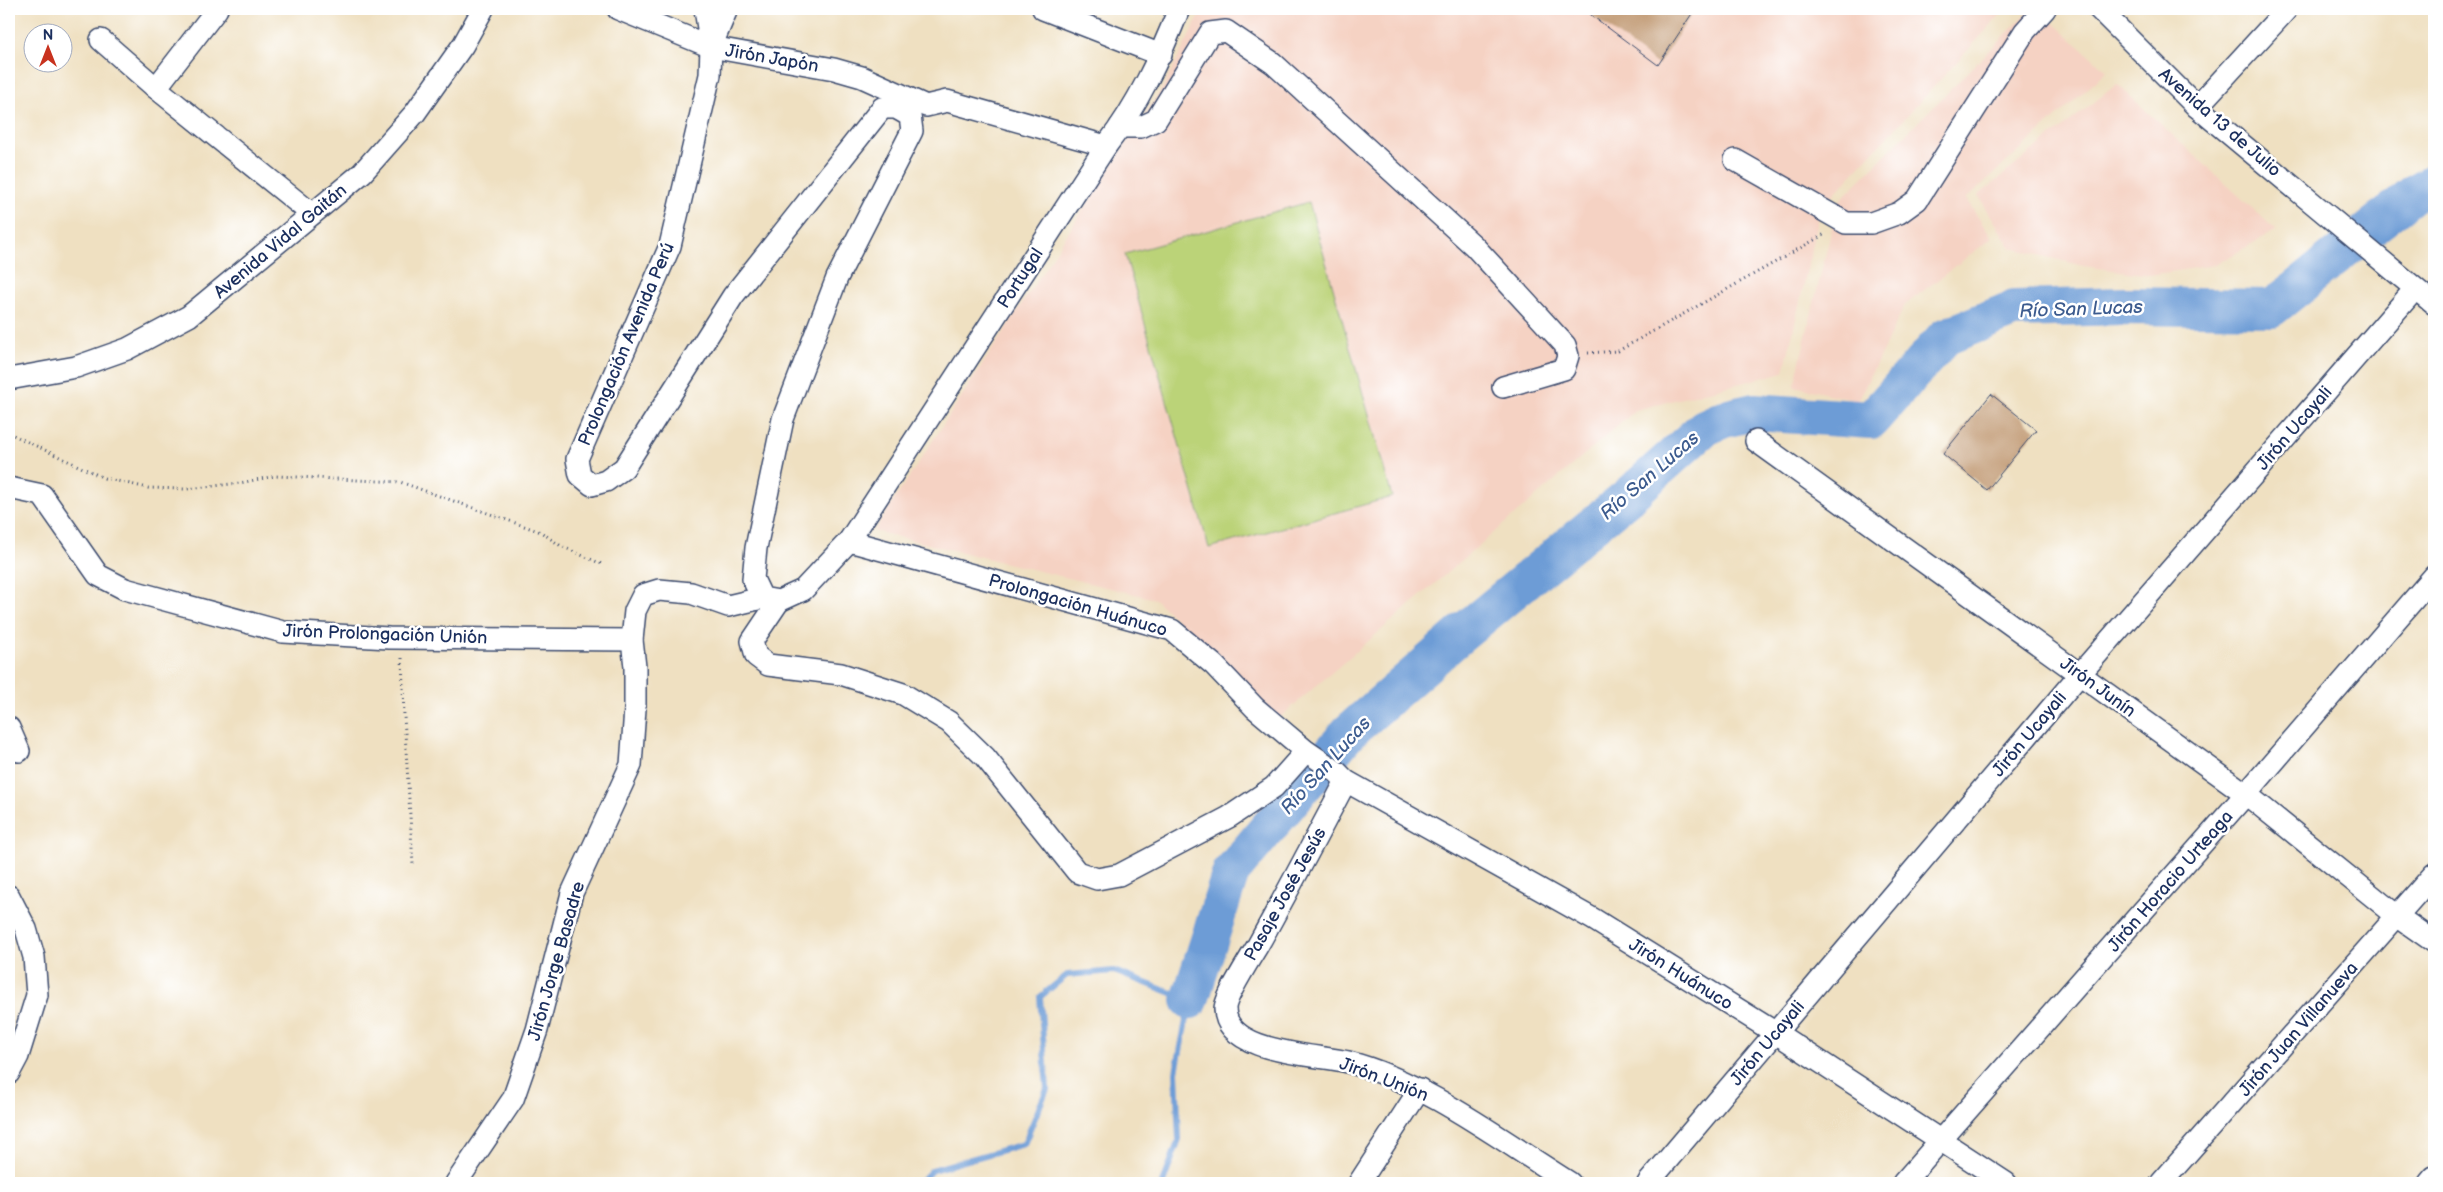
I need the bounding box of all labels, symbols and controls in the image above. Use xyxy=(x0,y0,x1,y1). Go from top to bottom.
north arrow xyxy=(22,22,72,72)
text: N xyxy=(43,27,53,44)
street label: Jirón Japón xyxy=(724,40,820,77)
street label: Avenida 13 de Julio xyxy=(2154,64,2285,181)
street label: Avenida Vidal Gaitán xyxy=(210,180,351,303)
street label: Prolongación Avenida Perú xyxy=(574,239,679,449)
street label: Portugal xyxy=(993,244,1048,312)
water label: Río San Lucas xyxy=(2019,296,2144,323)
street label: Jirón Ucayali xyxy=(2252,382,2337,475)
water label: Río San Lucas xyxy=(1596,427,1705,525)
street label: Prolongación Huánuco xyxy=(986,570,1170,641)
street label: Jirón Prolongación Unión xyxy=(282,620,488,649)
street label: Jirón Junín xyxy=(2056,653,2140,722)
street label: Jirón Ucayali xyxy=(1988,688,2071,781)
water label: Río San Lucas xyxy=(1276,712,1376,820)
street label: Jirón Horacio Urteaga xyxy=(2103,806,2237,956)
street label: Pasaje José Jesús xyxy=(1240,824,1331,965)
street label: Jirón Jorge Basadre xyxy=(524,879,589,1043)
street label: Jirón Huánuco xyxy=(1625,934,1737,1015)
street label: Jirón Juan Villanueva xyxy=(2234,958,2362,1101)
street label: Jirón Ucayali xyxy=(1726,997,1809,1090)
street label: Jirón Unión xyxy=(1337,1053,1431,1106)

